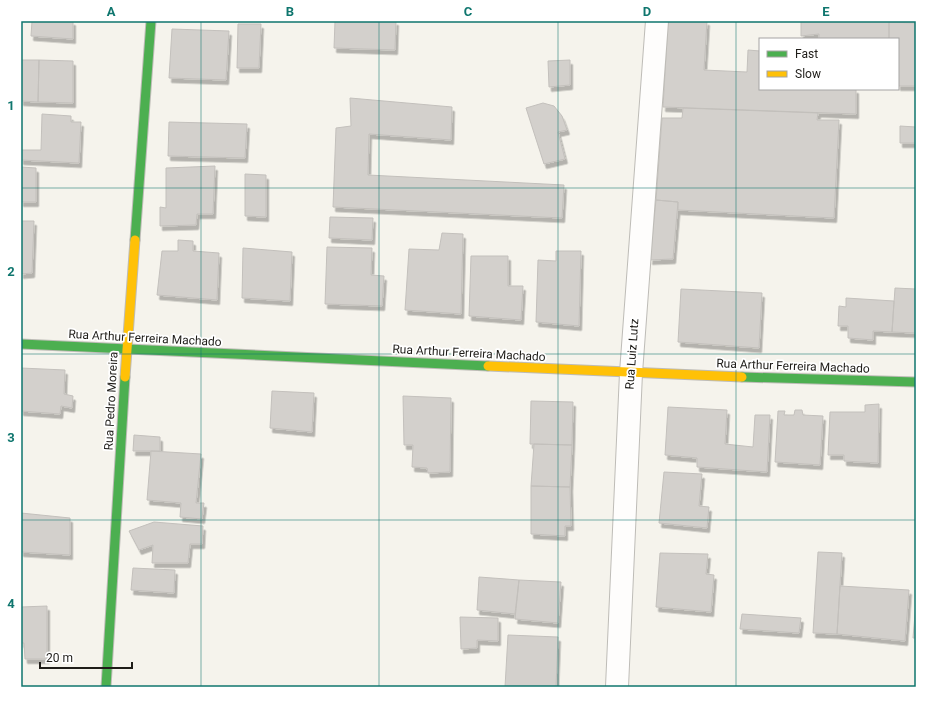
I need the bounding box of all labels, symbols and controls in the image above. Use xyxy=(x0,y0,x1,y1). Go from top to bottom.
text: A xyxy=(107,4,116,19)
text: B xyxy=(286,4,294,19)
text: C xyxy=(464,4,473,19)
text: D xyxy=(643,4,651,19)
text: E xyxy=(822,4,830,19)
legend xyxy=(759,38,899,90)
text: Fast xyxy=(795,47,818,61)
text: Slow xyxy=(795,67,821,81)
text: 1 xyxy=(7,98,15,113)
text: 2 xyxy=(7,264,15,279)
street label: Rua Luiz Lutz xyxy=(623,318,641,390)
street label: Rua Arthur Ferreira Machado xyxy=(68,327,222,349)
street label: Rua Arthur Ferreira Machado xyxy=(392,342,546,364)
street label: Rua Pedro Moreira xyxy=(101,351,121,451)
street label: Rua Arthur Ferreira Machado xyxy=(716,356,870,376)
text: 3 xyxy=(7,430,15,445)
text: 4 xyxy=(7,596,15,611)
scale bar xyxy=(40,644,132,670)
text: 20 m xyxy=(46,651,73,665)

